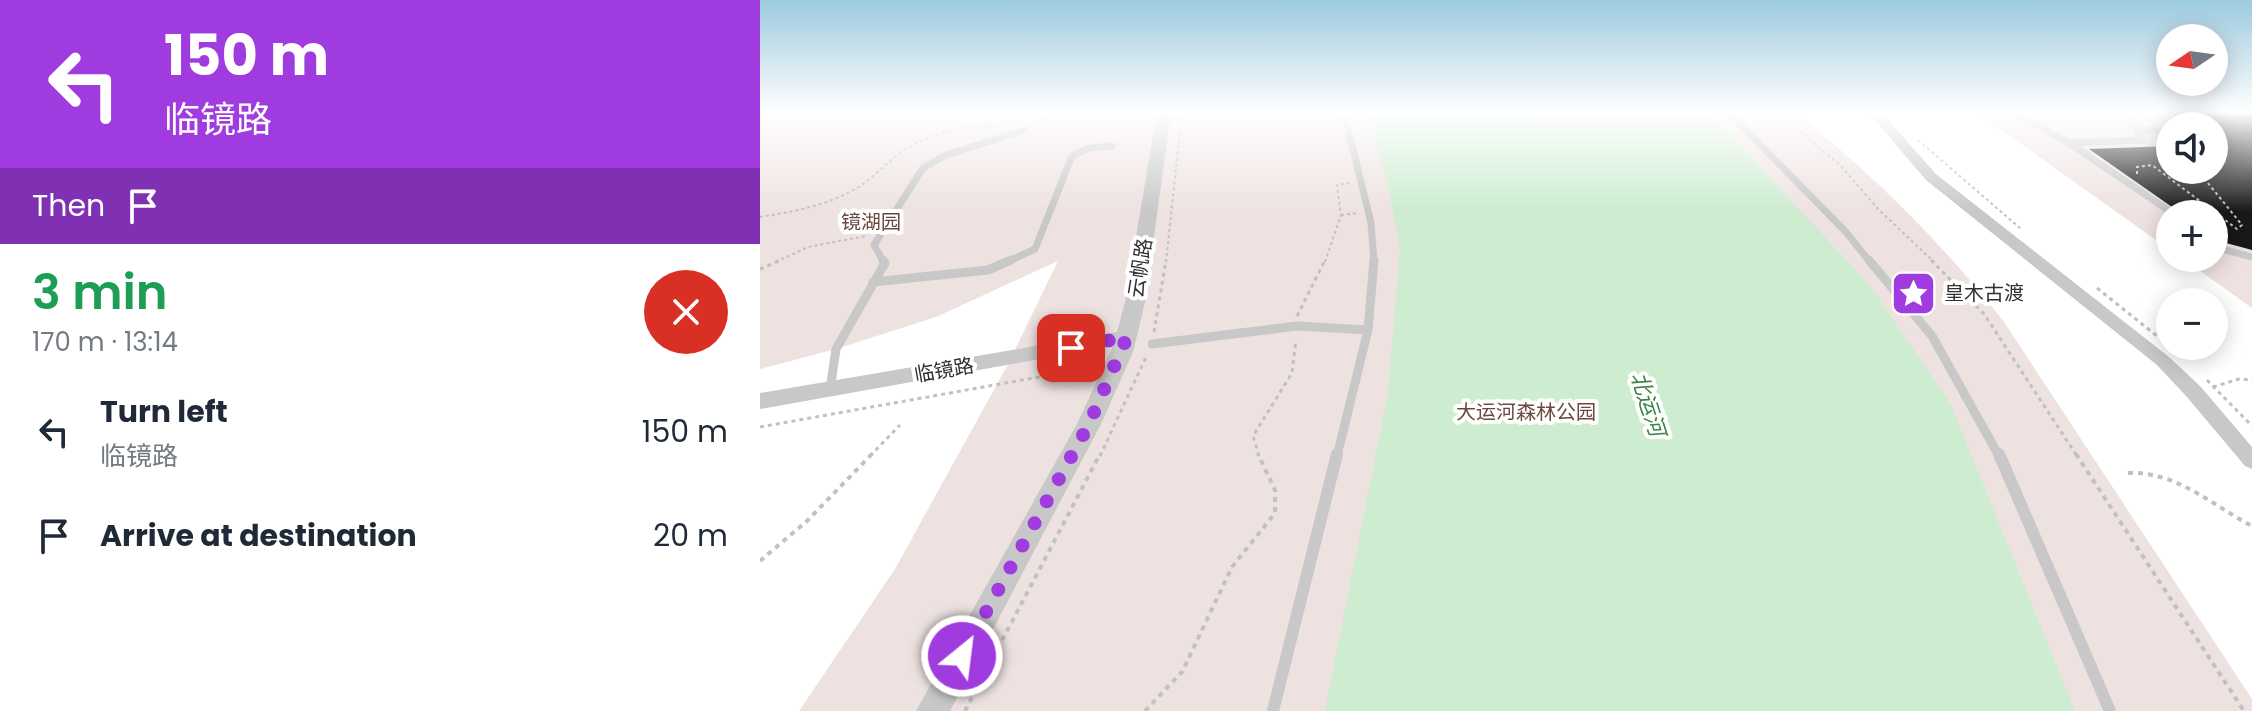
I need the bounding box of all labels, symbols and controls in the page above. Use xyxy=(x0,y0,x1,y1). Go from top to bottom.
text: 150 m xyxy=(164,16,329,95)
north arrow xyxy=(2156,24,2228,96)
map controls xyxy=(2156,24,2228,360)
icon: left xyxy=(32,32,136,136)
text: 临镜路 xyxy=(164,94,272,145)
button: sound xyxy=(2156,112,2228,184)
text: Then xyxy=(32,184,105,227)
icon: arrive xyxy=(121,184,165,228)
button: + xyxy=(2156,200,2228,272)
park label: 镜湖园 xyxy=(841,208,901,236)
street label: 云帆路 xyxy=(1121,236,1159,300)
text: 3 min xyxy=(32,259,168,326)
place icon: 皇木古渡 xyxy=(1889,269,1937,317)
button: close xyxy=(644,270,728,354)
place label: 皇木古渡 xyxy=(1944,279,2024,307)
button: − xyxy=(2156,288,2228,360)
pin xyxy=(1037,314,1105,382)
text: 170 m · 13:14 xyxy=(32,324,178,360)
icon: arrive xyxy=(1049,326,1093,370)
street label: 临镜路 xyxy=(912,351,976,389)
water label: 北运河 xyxy=(1623,368,1674,444)
text: Turn left xyxy=(100,390,228,433)
park label: 大运河森林公园 xyxy=(1456,398,1596,426)
icon: left xyxy=(32,410,76,454)
text: 150 m xyxy=(642,410,728,453)
text: 临镜路 xyxy=(100,438,178,474)
icon: arrive xyxy=(32,514,76,558)
text: Arrive at destination xyxy=(100,514,417,557)
text: 20 m xyxy=(653,514,728,557)
position arrow xyxy=(920,614,1004,698)

